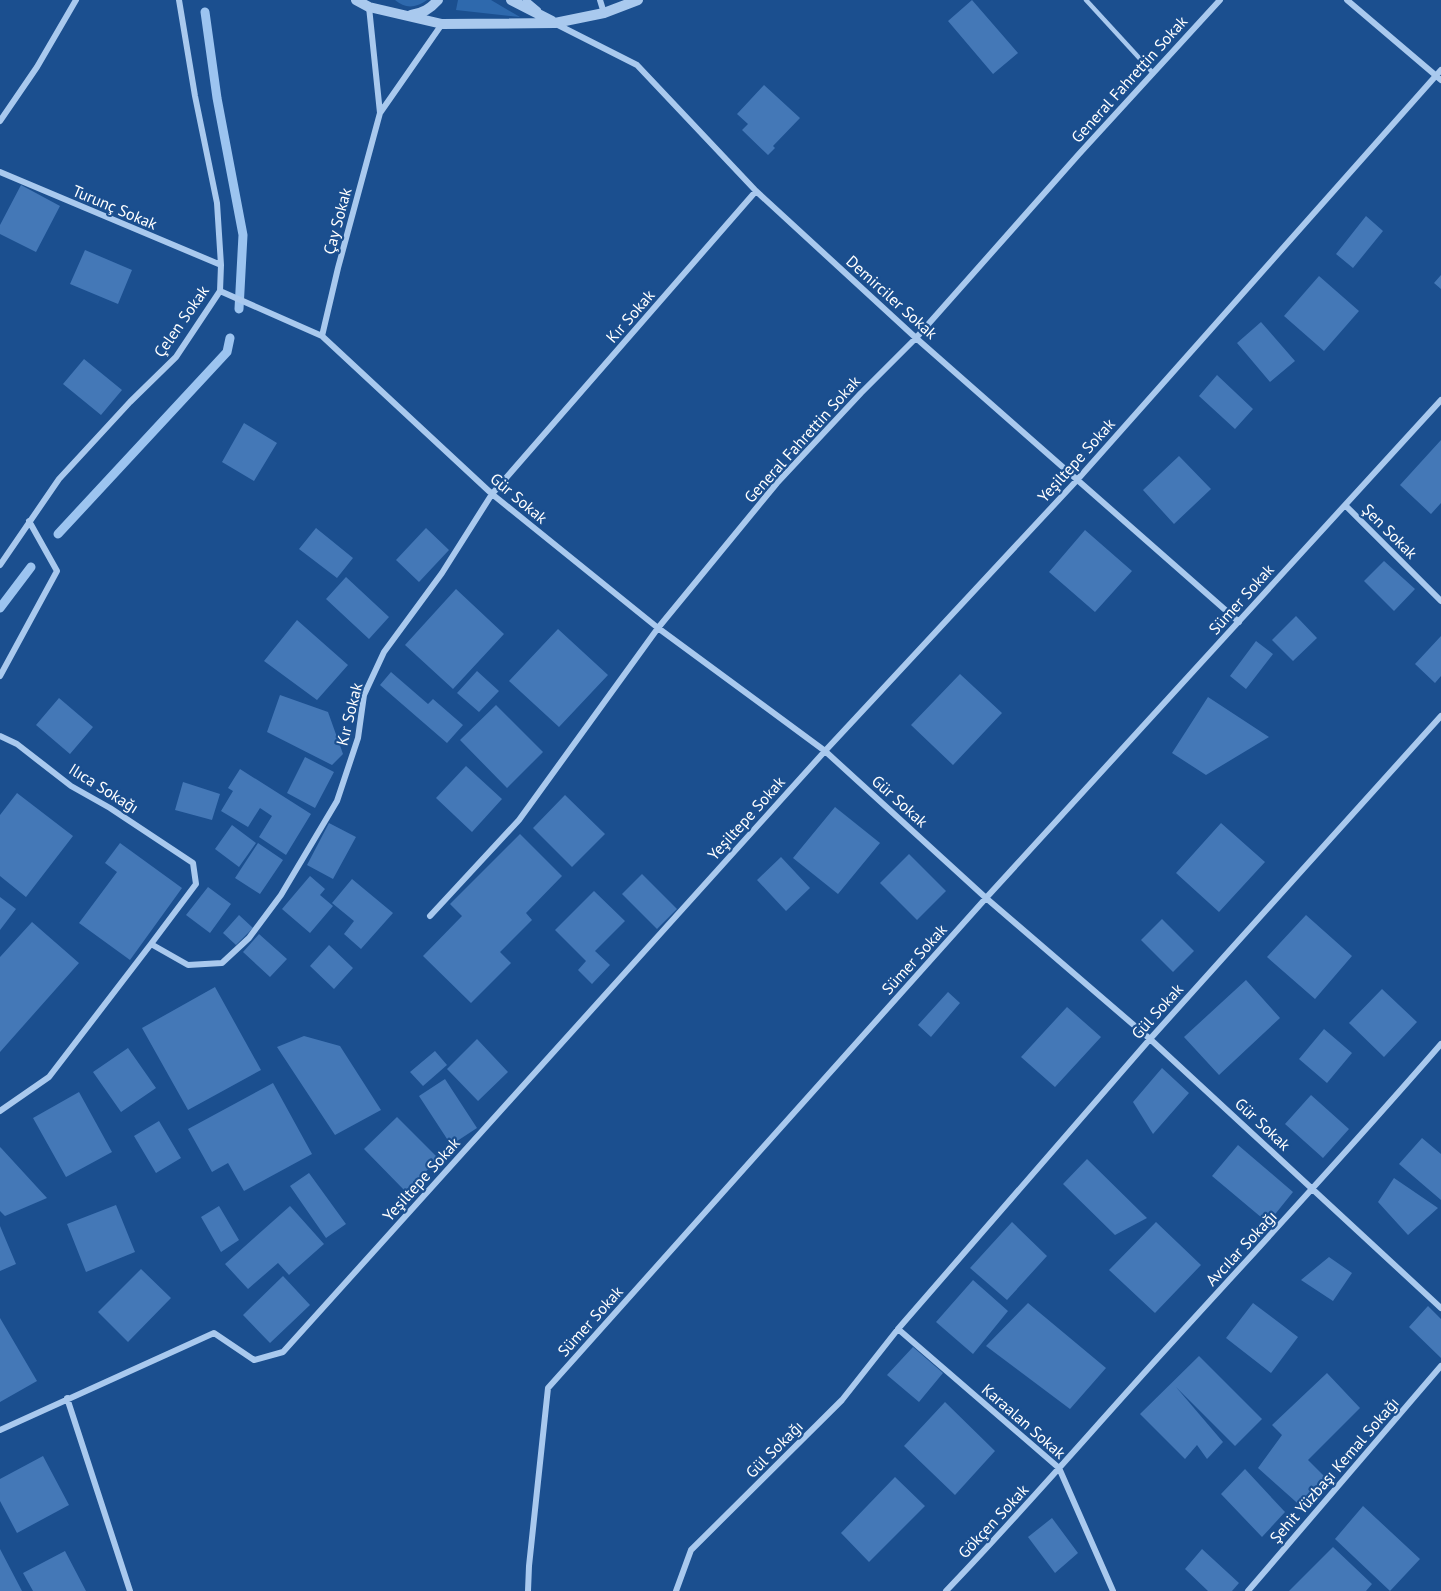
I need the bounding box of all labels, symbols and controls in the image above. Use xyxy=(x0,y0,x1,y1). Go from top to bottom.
street label: General Fahrettin Sokak xyxy=(1067,11,1192,147)
street label: Turunç Sokak xyxy=(70,180,161,234)
street label: Çay Sokak xyxy=(319,185,356,257)
street label: Demirciler Sokak xyxy=(842,251,942,343)
street label: Çelen Sokak xyxy=(149,281,213,361)
street label: Kır Sokak xyxy=(601,285,659,347)
street label: General Fahrettin Sokak xyxy=(740,371,865,507)
street label: Yeşiltepe Sokak xyxy=(1033,414,1119,506)
street label: Gür Sokak xyxy=(486,468,552,528)
street label: Şen Sokak xyxy=(1358,499,1422,563)
street label: Sümer Sokak xyxy=(1204,559,1278,638)
street label: Kır Sokak xyxy=(332,680,367,748)
street label: Ilıca Sokağı xyxy=(65,759,143,817)
street label: Gür Sokak xyxy=(868,771,932,832)
street label: Yeşiltepe Sokak xyxy=(703,772,789,864)
street label: Sümer Sokak xyxy=(877,919,951,998)
street label: Gül Sokak xyxy=(1127,979,1187,1043)
street label: Gür Sokak xyxy=(1231,1093,1295,1155)
street label: Yeşiltepe Sokak xyxy=(378,1133,464,1225)
street label: Avcılar Sokağı xyxy=(1201,1206,1281,1290)
street label: Sümer Sokak xyxy=(553,1281,627,1360)
street label: Karaalan Sokak xyxy=(978,1379,1070,1463)
street label: Şehit Yüzbaşı Kemal Sokağı xyxy=(1265,1393,1403,1547)
street label: Gül Sokağı xyxy=(741,1416,807,1482)
street label: Gökçen Sokak xyxy=(954,1480,1033,1562)

